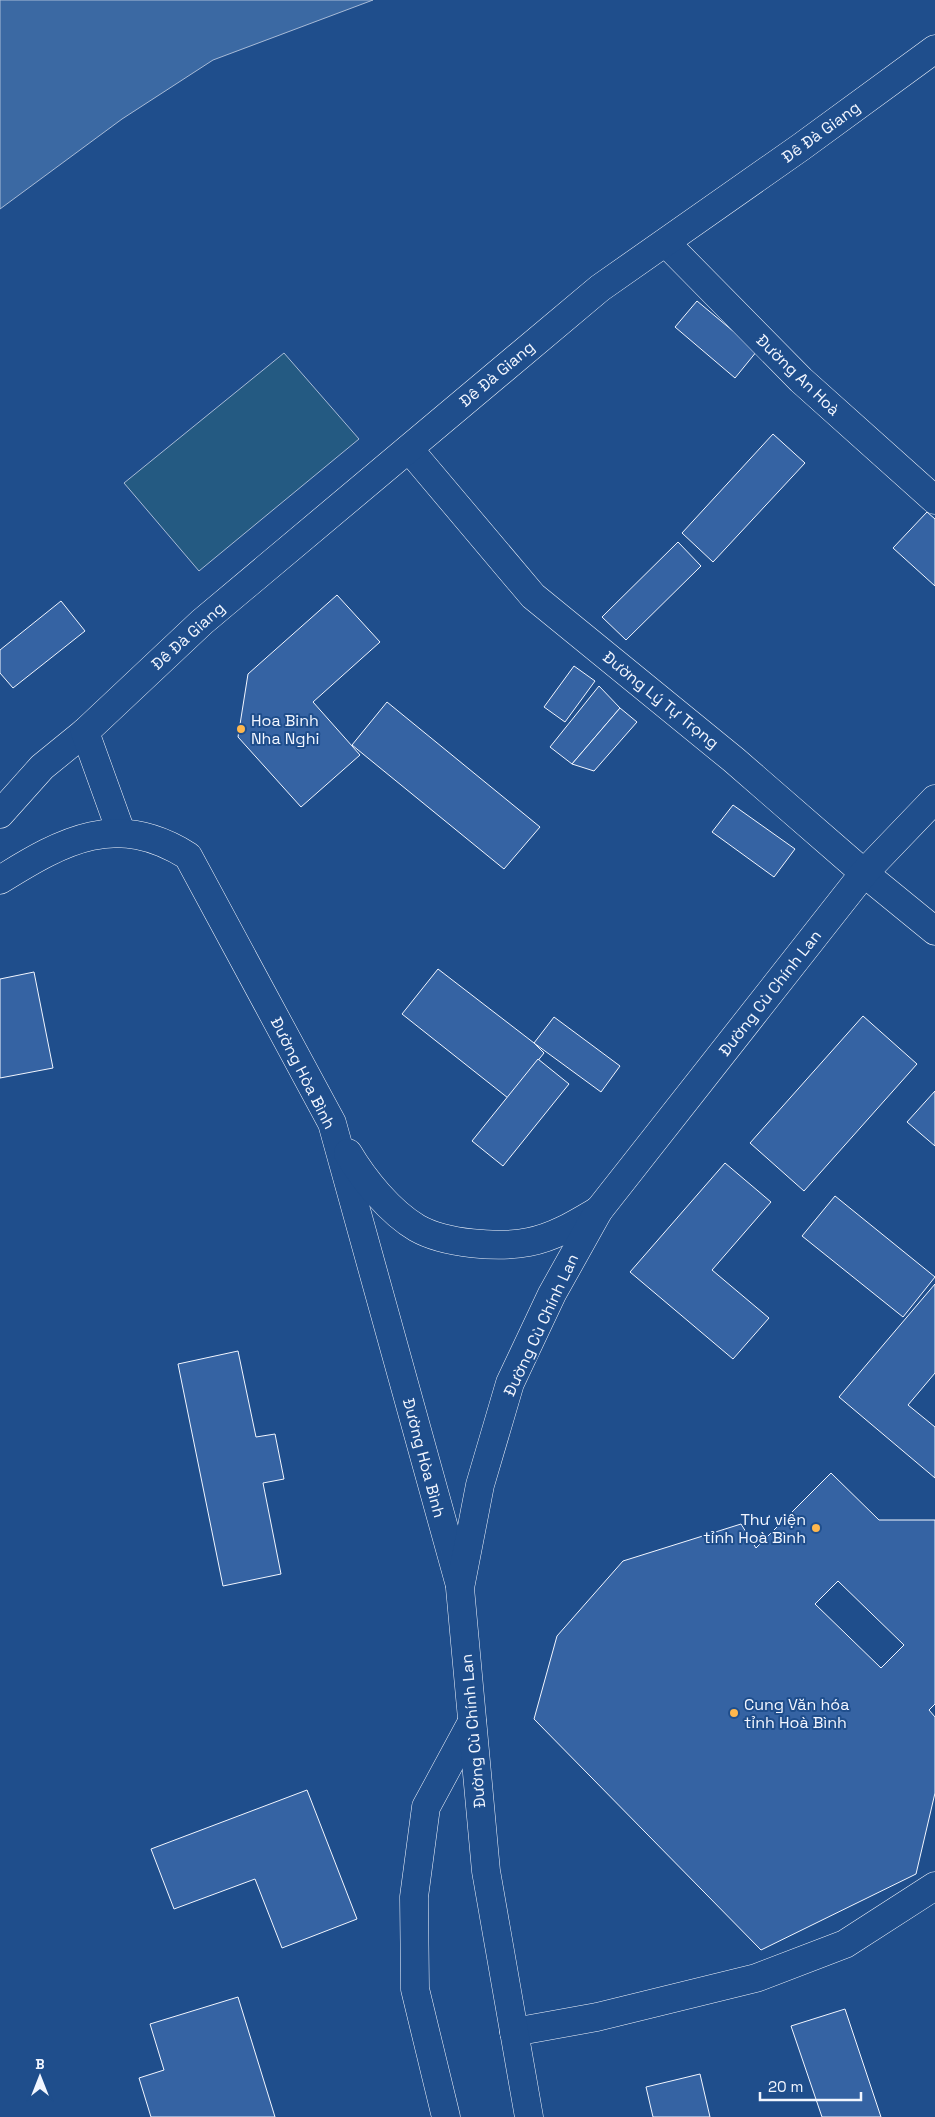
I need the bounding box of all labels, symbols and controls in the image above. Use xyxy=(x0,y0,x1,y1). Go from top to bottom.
street label: Đê Đà Giang xyxy=(778,97,864,167)
street label: Đường An Hoà xyxy=(752,330,844,420)
street label: Đê Đà Giang xyxy=(455,336,539,412)
street label: Đê Đà Giang xyxy=(147,597,229,675)
street label: Đường Lý Tự Trọng xyxy=(599,647,723,753)
place label: Hoa Binh Nha Nghi xyxy=(251,710,319,749)
marker: Hoa Binh Nha Nghi xyxy=(235,723,247,735)
street label: Đường Cù Chính Lan xyxy=(714,926,826,1060)
street label: Đường Hòa Bình xyxy=(266,1013,340,1133)
street label: Đường Cù Chính Lan xyxy=(499,1250,583,1400)
street label: Đường Hòa Bình xyxy=(398,1396,450,1520)
place label: Thư viện tỉnh Hoà Bình xyxy=(703,1509,806,1548)
marker: Thư viện tỉnh Hoà Bình xyxy=(810,1522,822,1534)
street label: Đường Cù Chính Lan xyxy=(456,1653,490,1809)
place label: Cung Văn hóa tỉnh Hoà Bình xyxy=(744,1694,849,1733)
marker: Cung Văn hóa tỉnh Hoà Bình xyxy=(728,1707,740,1719)
north arrow xyxy=(15,2052,65,2102)
text: B xyxy=(35,2055,45,2073)
scale bar xyxy=(760,2070,861,2102)
text: 20 m xyxy=(768,2077,803,2096)

